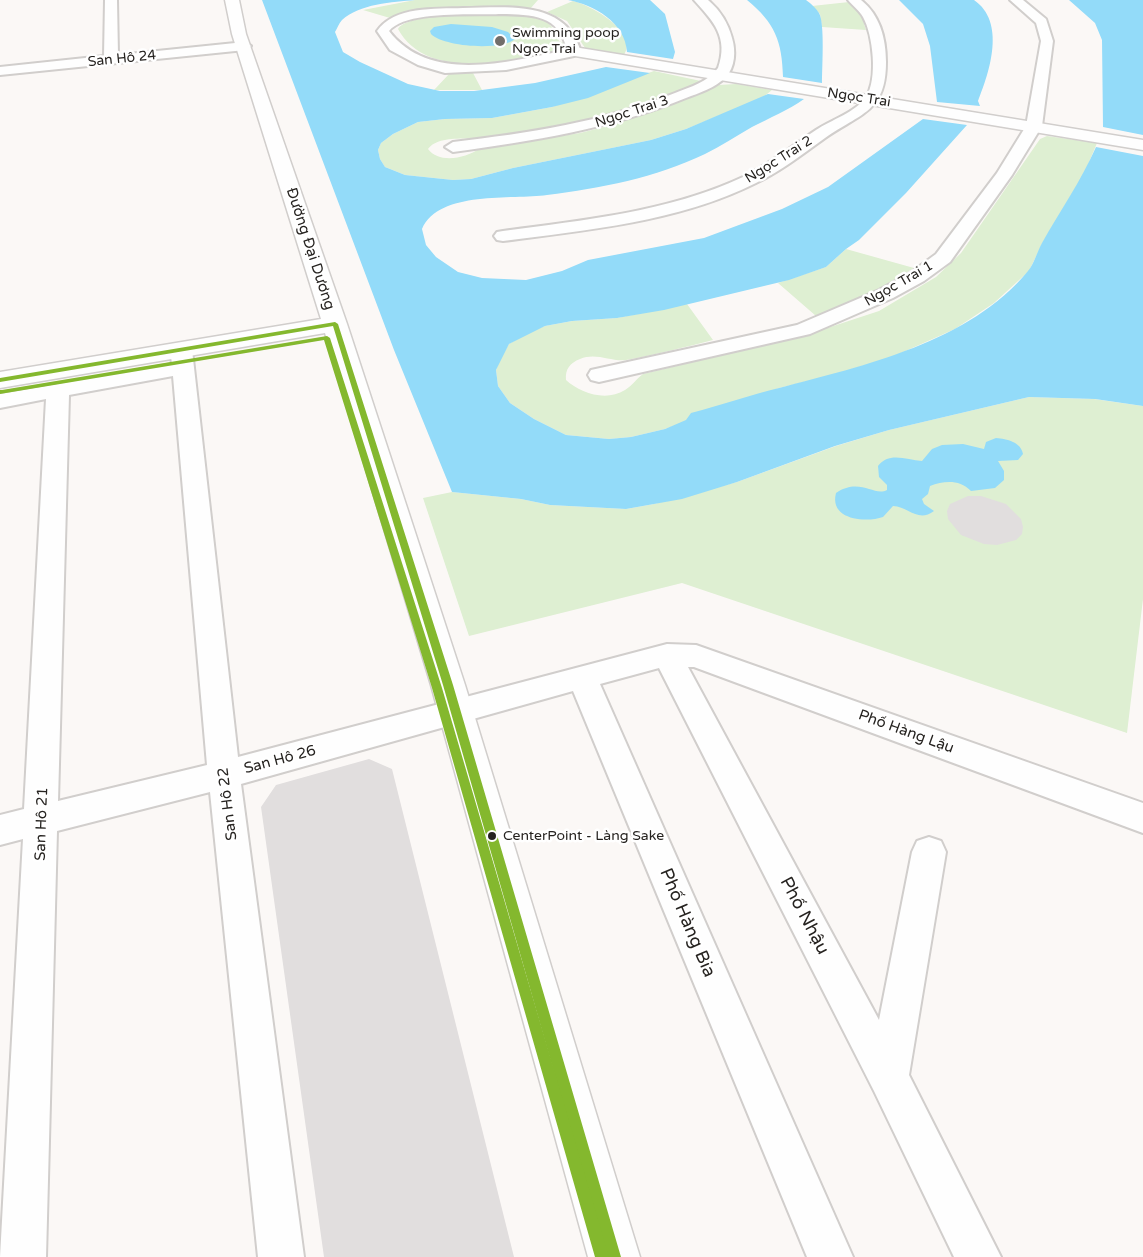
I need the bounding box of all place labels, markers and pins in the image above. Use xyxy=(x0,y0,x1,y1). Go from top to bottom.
place label: Swimming poop Ngọc Trai xyxy=(512,25,620,57)
marker: Swimming poop Ngọc Trai xyxy=(493,34,507,48)
place label: CenterPoint - Làng Sake xyxy=(503,828,664,844)
marker: CenterPoint - Làng Sake xyxy=(486,830,498,842)

